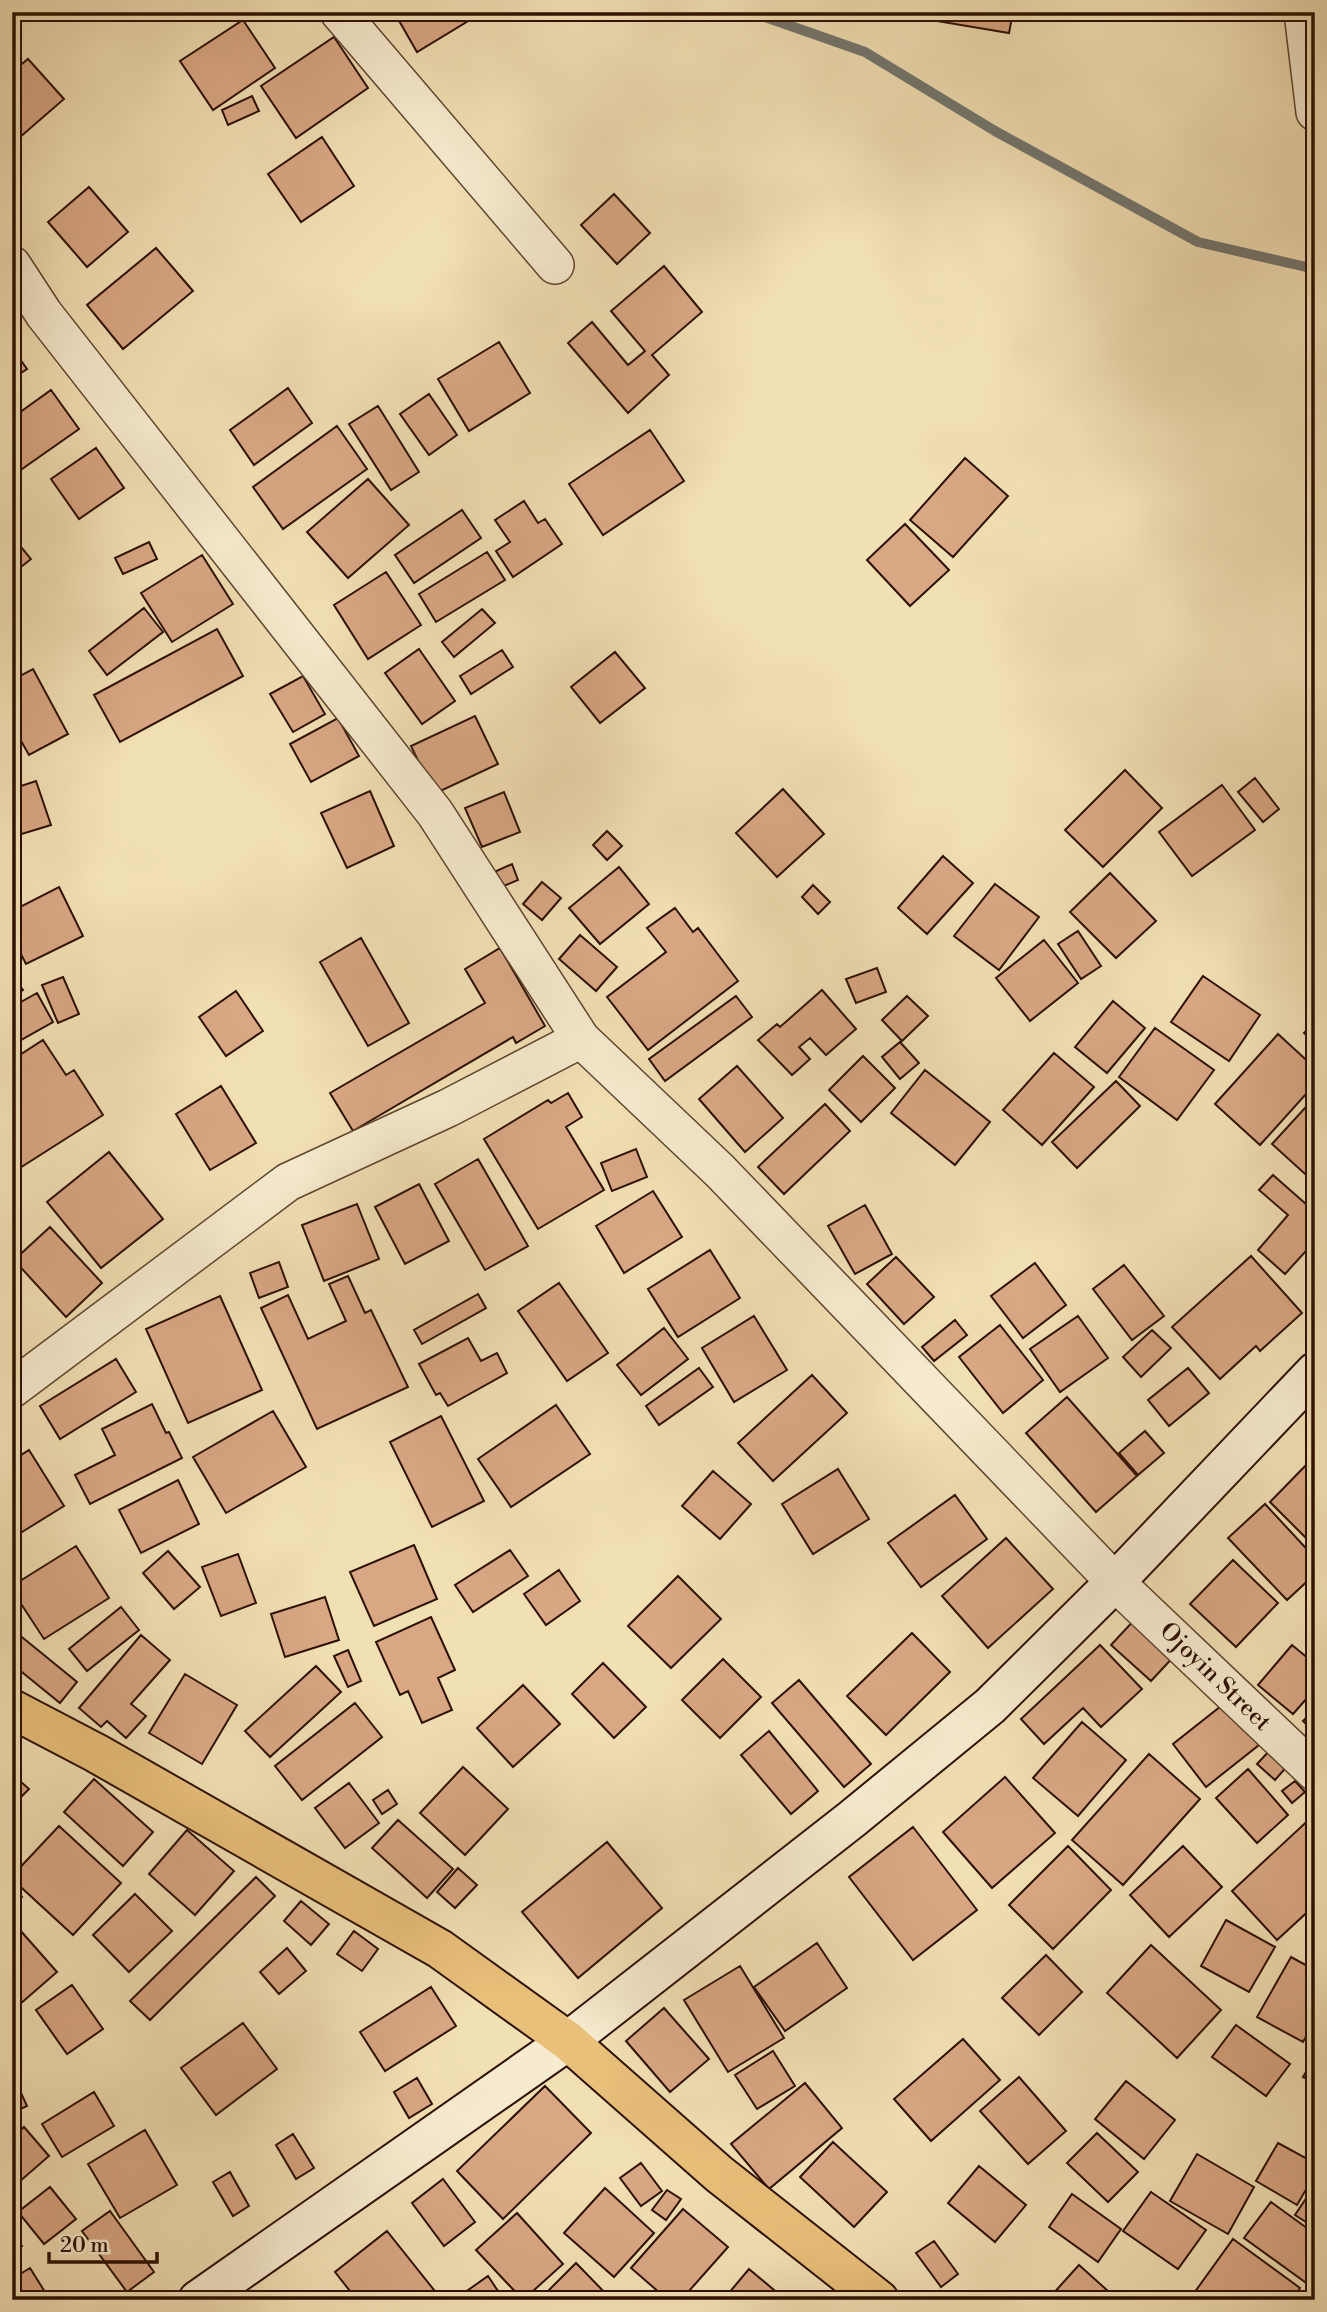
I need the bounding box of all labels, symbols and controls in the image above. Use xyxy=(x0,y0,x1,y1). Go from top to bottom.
street label: Ojoyin Street xyxy=(1153,1616,1277,1738)
scale bar xyxy=(49,2221,158,2265)
text: 20 m xyxy=(60,2233,109,2259)

